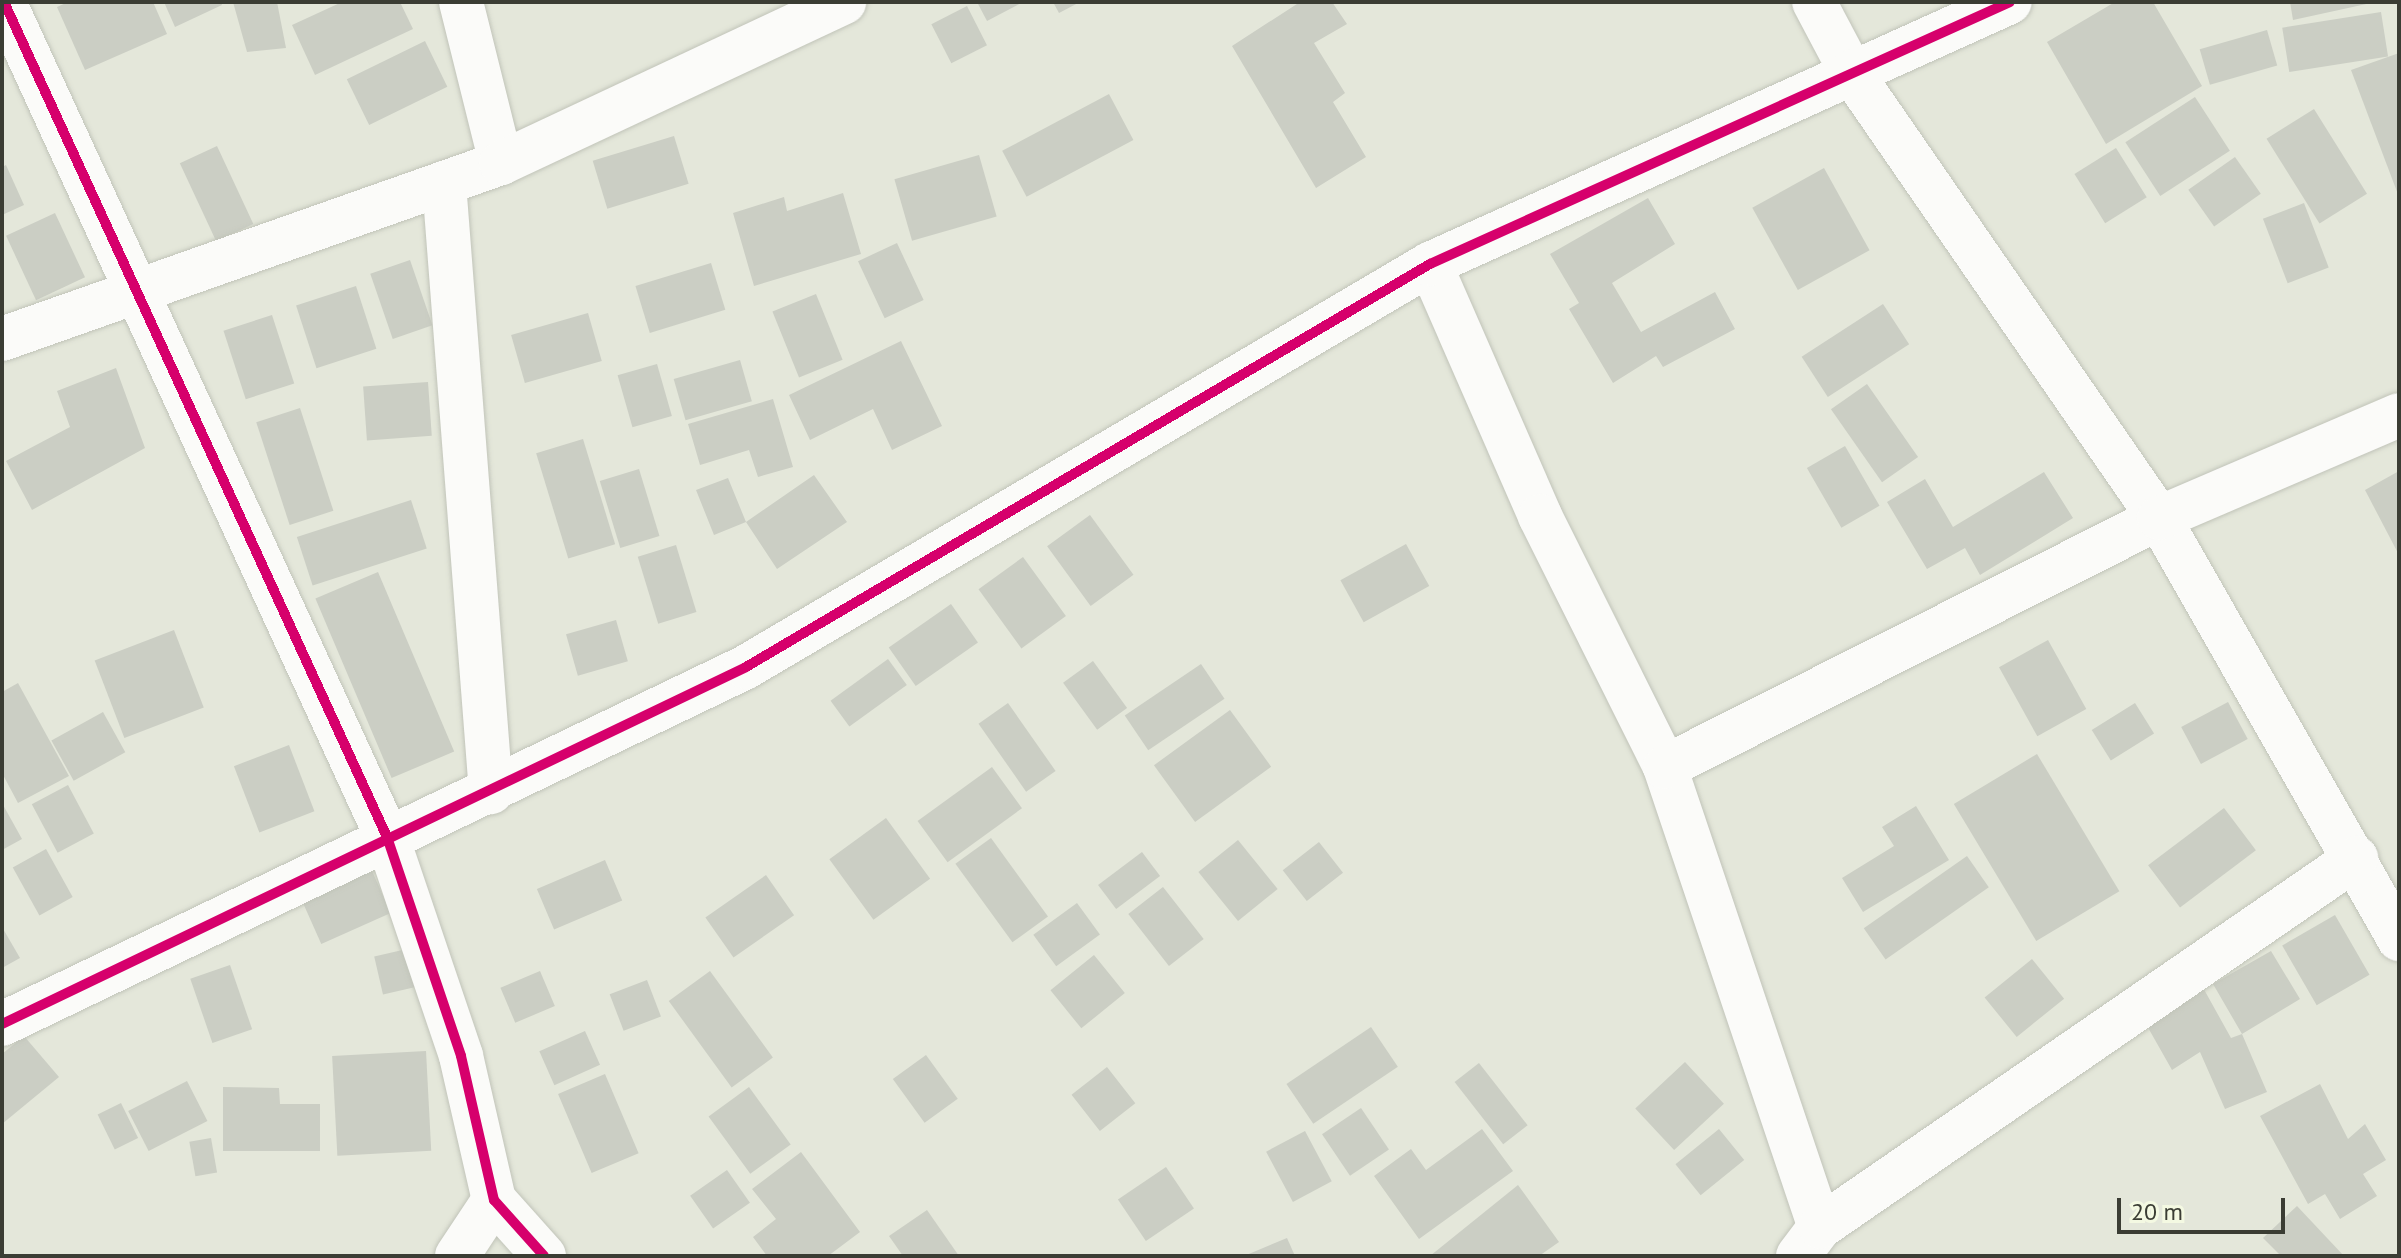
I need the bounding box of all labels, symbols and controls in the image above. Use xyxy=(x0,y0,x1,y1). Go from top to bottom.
scale bar xyxy=(2121,1182,2289,1232)
text: 20 m xyxy=(2131,1196,2183,1227)

